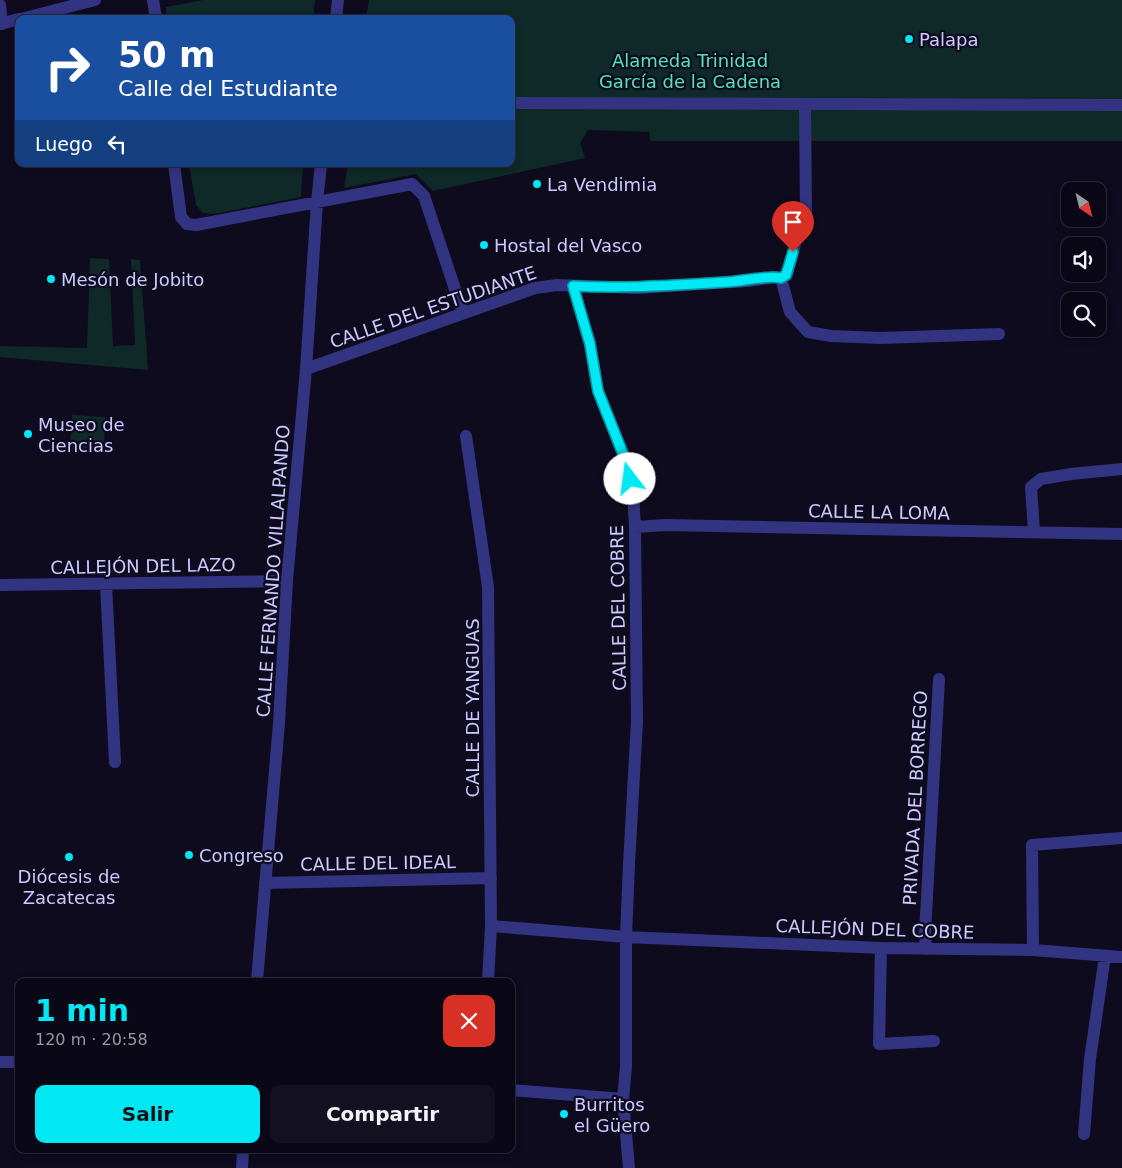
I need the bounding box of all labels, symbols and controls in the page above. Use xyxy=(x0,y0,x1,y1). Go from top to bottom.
place label: Palapa xyxy=(919,29,979,50)
marker: Palapa xyxy=(903,33,915,45)
icon: right xyxy=(35,35,100,100)
text: 50 m xyxy=(118,35,215,75)
park label: Alameda Trinidad García de la Cadena xyxy=(599,50,781,92)
text: Calle del Estudiante xyxy=(118,76,338,101)
icon: left xyxy=(103,130,131,158)
text: Luego xyxy=(35,133,93,155)
place label: La Vendimia xyxy=(547,174,657,195)
marker: La Vendimia xyxy=(531,178,543,190)
north arrow xyxy=(1061,182,1106,228)
map controls xyxy=(1061,182,1106,337)
pin xyxy=(772,201,814,252)
icon: arrive xyxy=(779,208,807,236)
place label: Hostal del Vasco xyxy=(494,235,642,256)
button: sound xyxy=(1061,237,1106,282)
marker: Hostal del Vasco xyxy=(478,239,490,251)
street label: CALLE DEL ESTUDIANTE xyxy=(327,262,539,352)
place label: Mesón de Jobito xyxy=(61,269,204,290)
marker: Mesón de Jobito xyxy=(45,273,57,285)
button: search xyxy=(1061,292,1106,337)
place label: Museo de Ciencias xyxy=(38,414,125,456)
street label: CALLE FERNANDO VILLALPANDO xyxy=(252,424,294,718)
marker: Museo de Ciencias xyxy=(22,428,34,440)
position arrow xyxy=(603,452,655,504)
street label: CALLE LA LOMA xyxy=(808,500,951,524)
street label: CALLE DEL COBRE xyxy=(606,525,630,691)
street label: CALLEJÓN DEL LAZO xyxy=(50,554,236,578)
street label: CALLE DE YANGUAS xyxy=(462,618,483,798)
street label: PRIVADA DEL BORREGO xyxy=(899,690,931,906)
place label: Congreso xyxy=(199,845,284,866)
marker: Congreso xyxy=(183,849,195,861)
marker: Diócesis de Zacatecas xyxy=(63,851,75,863)
street label: CALLE DEL IDEAL xyxy=(300,851,456,875)
place label: Diócesis de Zacatecas xyxy=(18,866,120,908)
street label: CALLEJÓN DEL COBRE xyxy=(775,915,975,943)
text: 1 min xyxy=(35,993,129,1028)
button: close xyxy=(443,995,495,1047)
text: 120 m · 20:58 xyxy=(35,1030,148,1049)
button: Salir xyxy=(35,1085,260,1143)
button: Compartir xyxy=(270,1085,495,1143)
place label: Burritos el Güero xyxy=(574,1094,650,1136)
marker: Burritos el Güero xyxy=(558,1108,570,1120)

